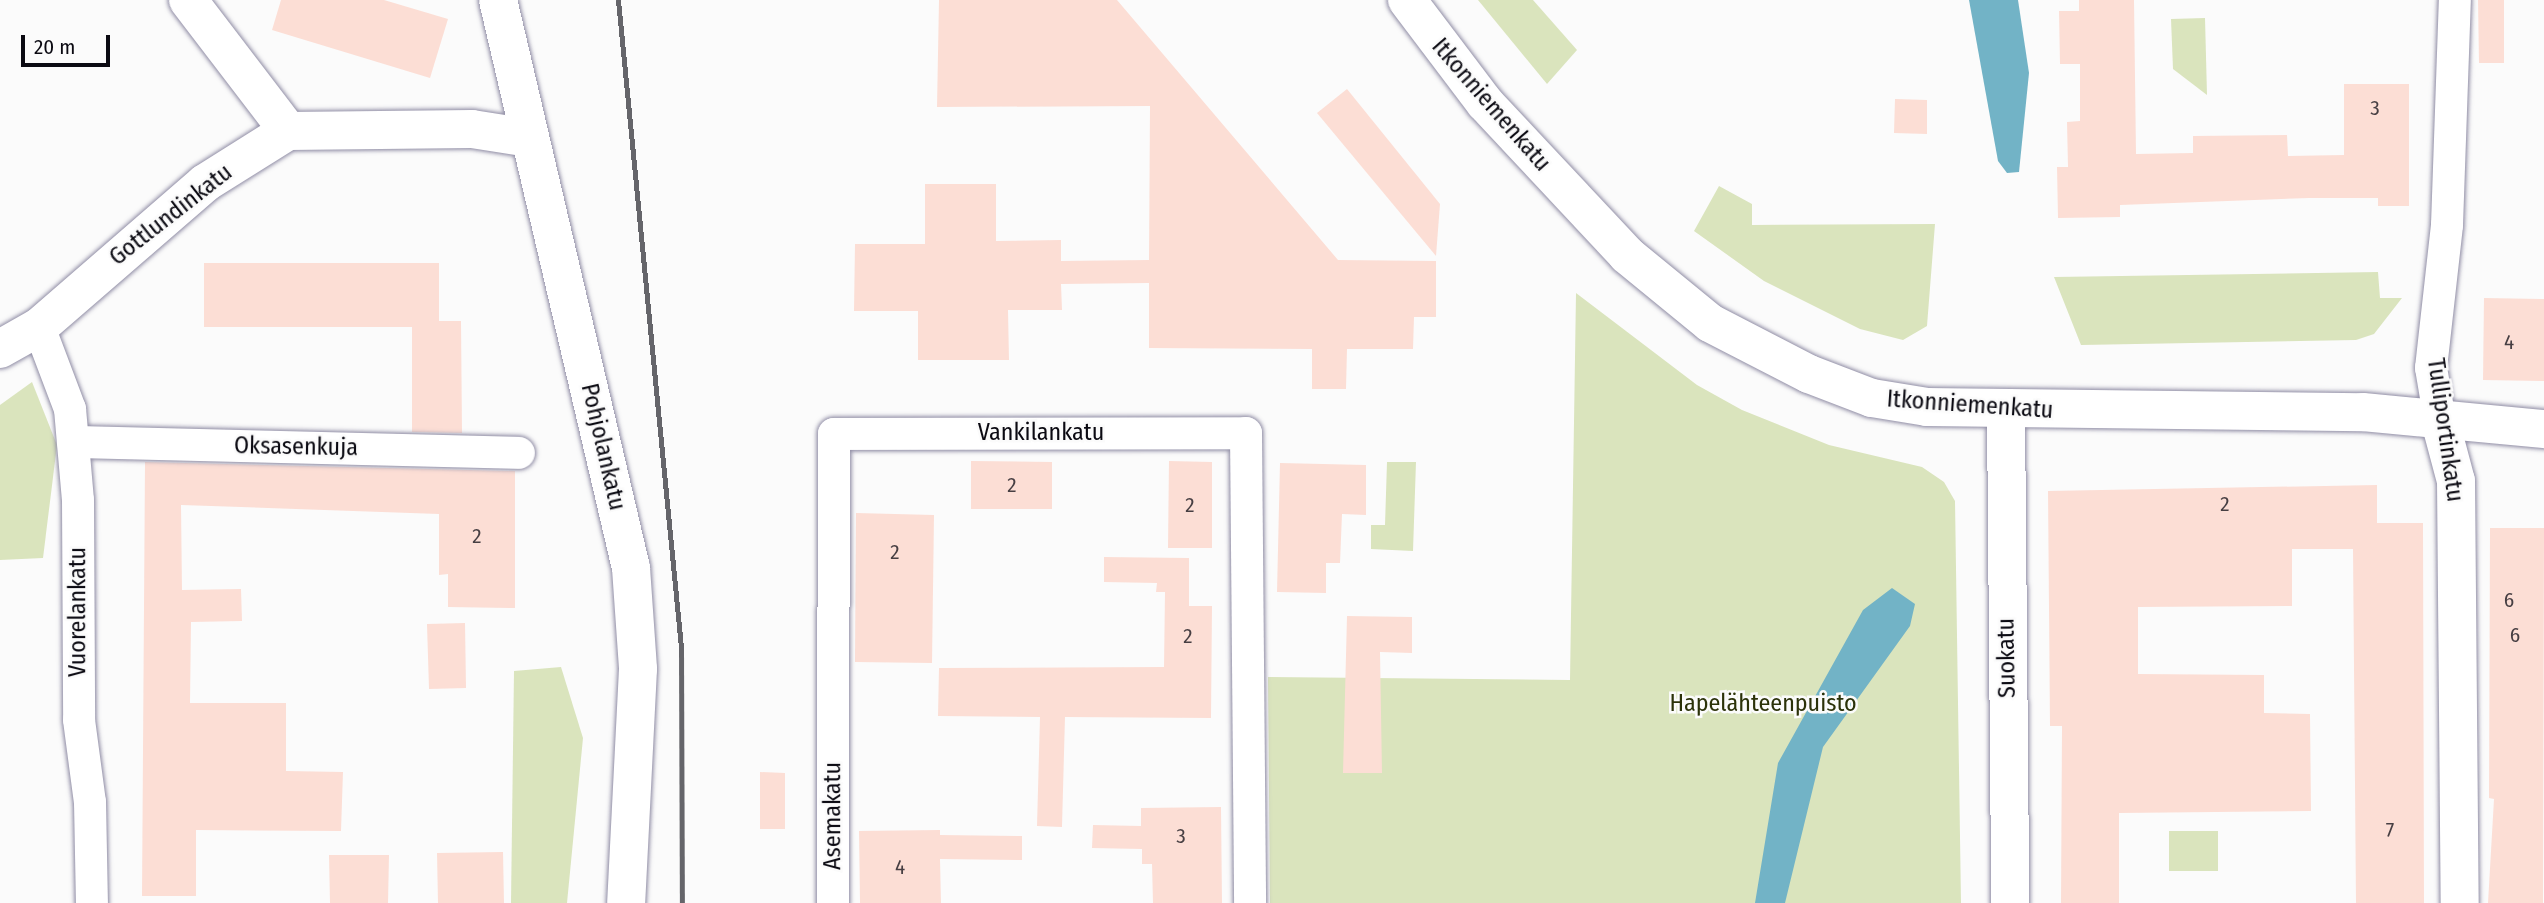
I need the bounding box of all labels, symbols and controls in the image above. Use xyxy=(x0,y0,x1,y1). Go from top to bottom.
scale bar xyxy=(24,21,114,65)
street label: Itkonniemenkatu xyxy=(1425,33,1557,177)
text: 20 m xyxy=(34,34,75,60)
house number: 3 xyxy=(2370,95,2380,121)
street label: Gottlundinkatu xyxy=(104,158,238,272)
house number: 4 xyxy=(2504,329,2514,355)
street label: Tulliportinkatu xyxy=(2421,356,2469,504)
street label: Pohjolankatu xyxy=(574,381,632,513)
street label: Itkonniemenkatu xyxy=(1886,385,2054,425)
street label: Vankilankatu xyxy=(978,419,1104,447)
street label: Oksasenkuja xyxy=(234,432,358,462)
house number: 2 xyxy=(1007,472,1017,498)
house number: 2 xyxy=(2220,491,2230,517)
house number: 2 xyxy=(1185,492,1195,518)
house number: 2 xyxy=(472,523,482,549)
house number: 2 xyxy=(890,539,900,565)
street label: Vuorelankatu xyxy=(64,547,92,677)
house number: 6 xyxy=(2504,587,2514,613)
street label: Suokatu xyxy=(1992,618,2022,698)
house number: 6 xyxy=(2510,622,2520,648)
house number: 2 xyxy=(1183,623,1193,649)
park label: Hapelähteenpuisto xyxy=(1669,690,1857,718)
street label: Asemakatu xyxy=(819,762,847,870)
house number: 7 xyxy=(2386,817,2394,843)
house number: 3 xyxy=(1176,823,1186,849)
house number: 4 xyxy=(895,854,905,880)

